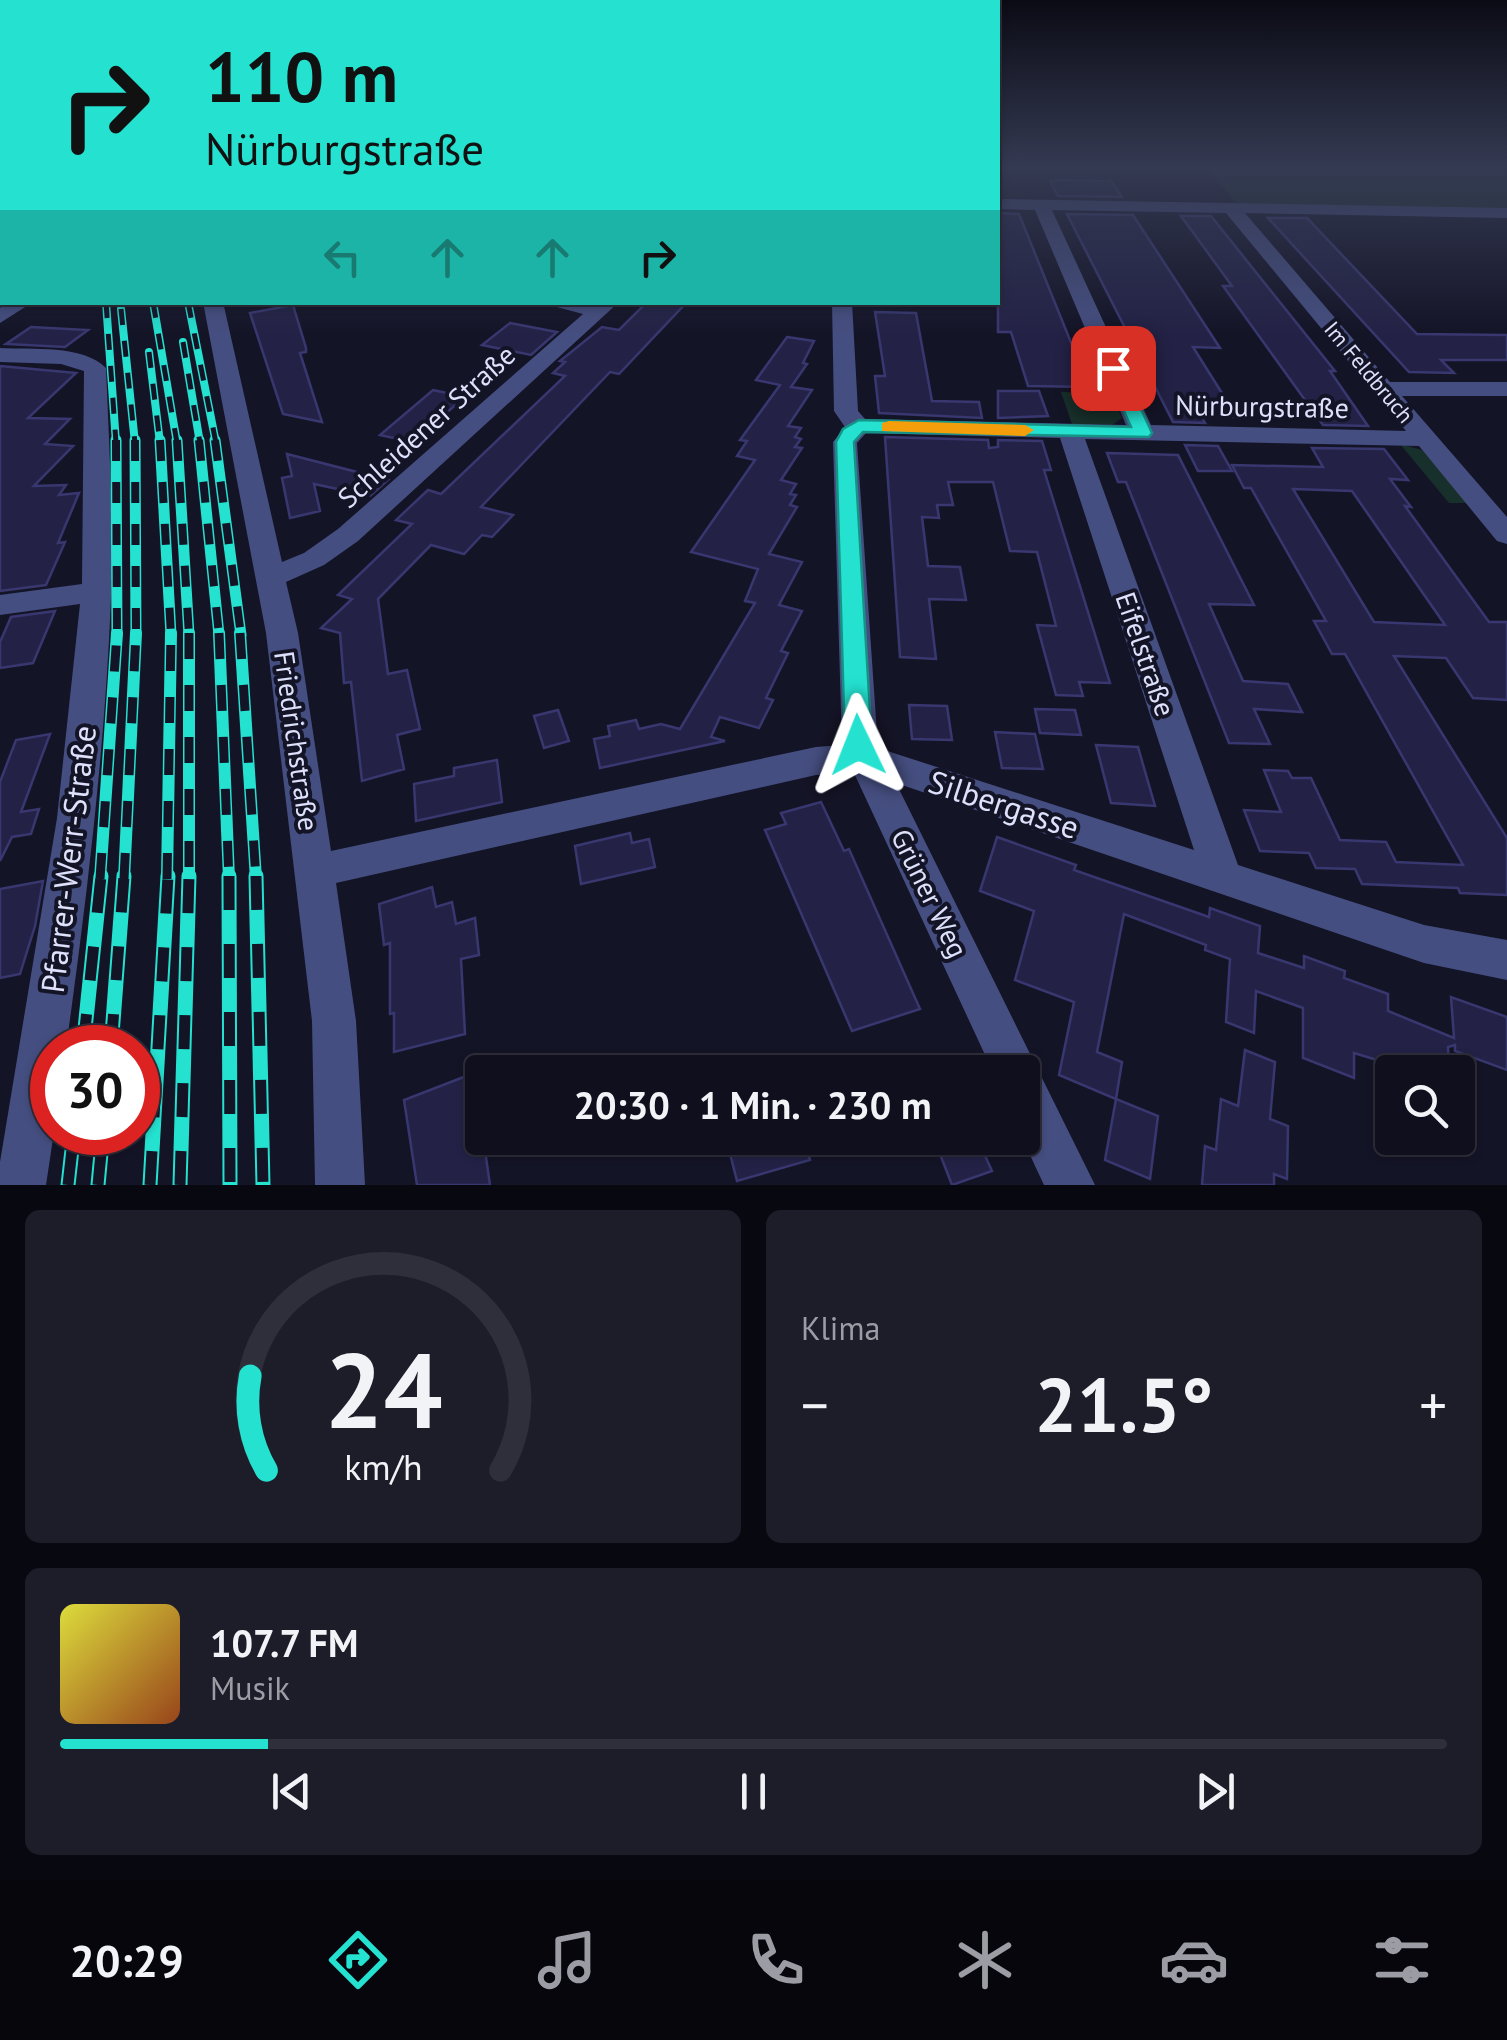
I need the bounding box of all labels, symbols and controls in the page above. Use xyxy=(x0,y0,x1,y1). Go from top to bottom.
text: 110 m xyxy=(205,31,398,121)
icon: right xyxy=(40,40,170,170)
text: Nürburgstraße xyxy=(205,119,484,177)
icon: left xyxy=(315,230,370,285)
icon: ahead xyxy=(420,230,475,285)
icon: ahead xyxy=(525,230,580,285)
icon: right xyxy=(630,230,685,285)
street label: Im Feldbruch xyxy=(1318,315,1420,429)
pin xyxy=(1071,326,1156,411)
street label: Schleidener Straße xyxy=(329,336,523,516)
icon: arrive xyxy=(1086,341,1141,396)
street label: Nürburgstraße xyxy=(1175,386,1349,426)
street label: Eifelstraße xyxy=(1108,587,1184,721)
street label: Friedrichstraße xyxy=(266,649,328,833)
position arrow xyxy=(806,693,910,797)
street label: Pfarrer-Werr-Straße xyxy=(31,723,105,995)
street label: Silbergasse xyxy=(924,760,1084,848)
street label: Grüner Weg xyxy=(883,823,977,963)
speed limit sign: 30 xyxy=(30,1025,160,1155)
map controls xyxy=(1375,1055,1475,1155)
button: search xyxy=(1375,1055,1475,1155)
text: 20:30 · 1 Min. · 230 m xyxy=(573,1080,932,1129)
text: Klima xyxy=(801,1307,880,1349)
text: 24 xyxy=(324,1322,442,1457)
text: 21.5° xyxy=(1035,1356,1213,1453)
text: − xyxy=(801,1369,829,1440)
text: + xyxy=(1419,1369,1447,1440)
text: km/h xyxy=(344,1444,422,1490)
text: 107.7 FM xyxy=(210,1618,358,1667)
text: Musik xyxy=(210,1667,290,1709)
icon: previous xyxy=(264,1764,319,1819)
icon: pause xyxy=(726,1764,781,1819)
icon: next xyxy=(1188,1764,1243,1819)
icon: directions xyxy=(323,1925,393,1995)
icon: music xyxy=(532,1925,602,1995)
icon: phone xyxy=(741,1925,811,1995)
icon: climate xyxy=(950,1925,1020,1995)
icon: car xyxy=(1159,1925,1229,1995)
icon: filters xyxy=(1367,1925,1437,1995)
text: 20:29 xyxy=(69,1931,184,1989)

